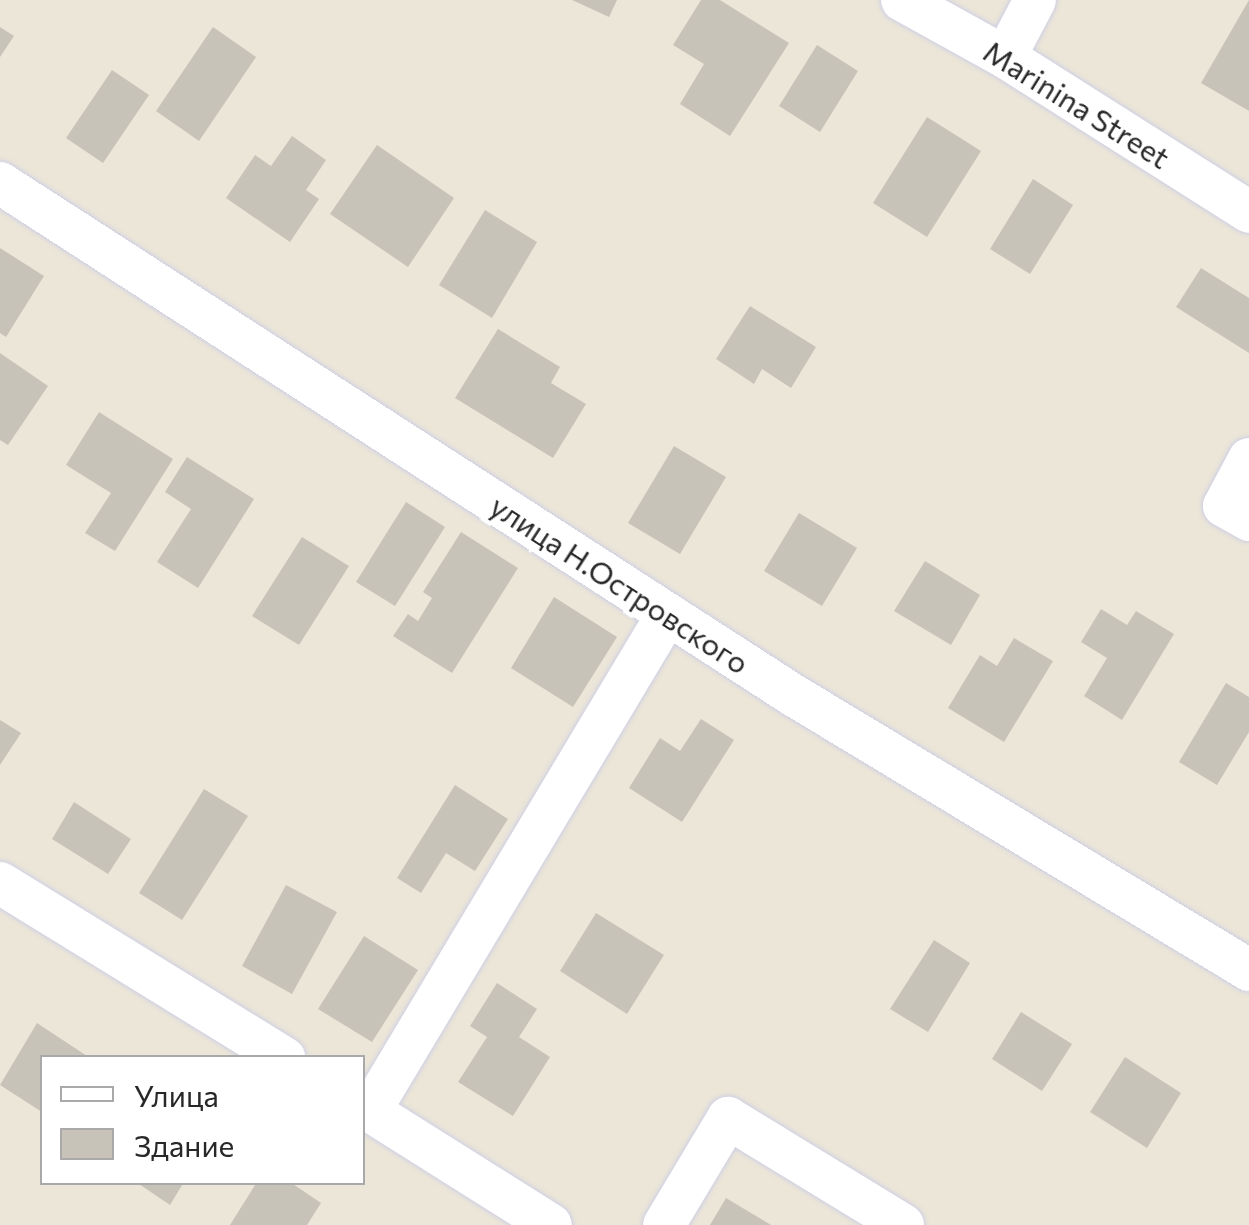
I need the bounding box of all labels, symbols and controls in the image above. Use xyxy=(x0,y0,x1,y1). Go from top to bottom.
street label: Marinina Street xyxy=(978,33,1176,175)
street label: улица Н.Островского xyxy=(484,487,756,681)
legend xyxy=(40,1055,365,1185)
text: Улица xyxy=(134,1076,219,1113)
text: Здание xyxy=(134,1126,234,1163)

